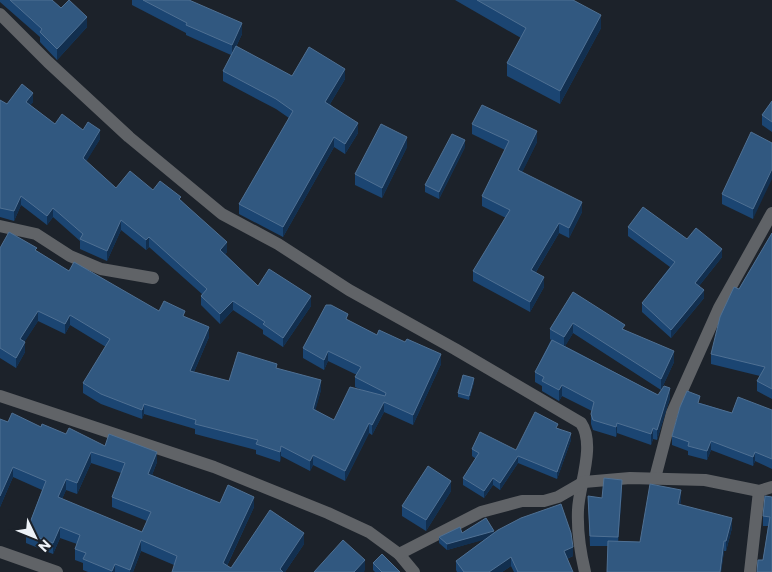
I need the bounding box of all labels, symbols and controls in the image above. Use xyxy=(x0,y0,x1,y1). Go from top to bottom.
north arrow xyxy=(10,512,60,562)
text: N xyxy=(35,537,55,556)

